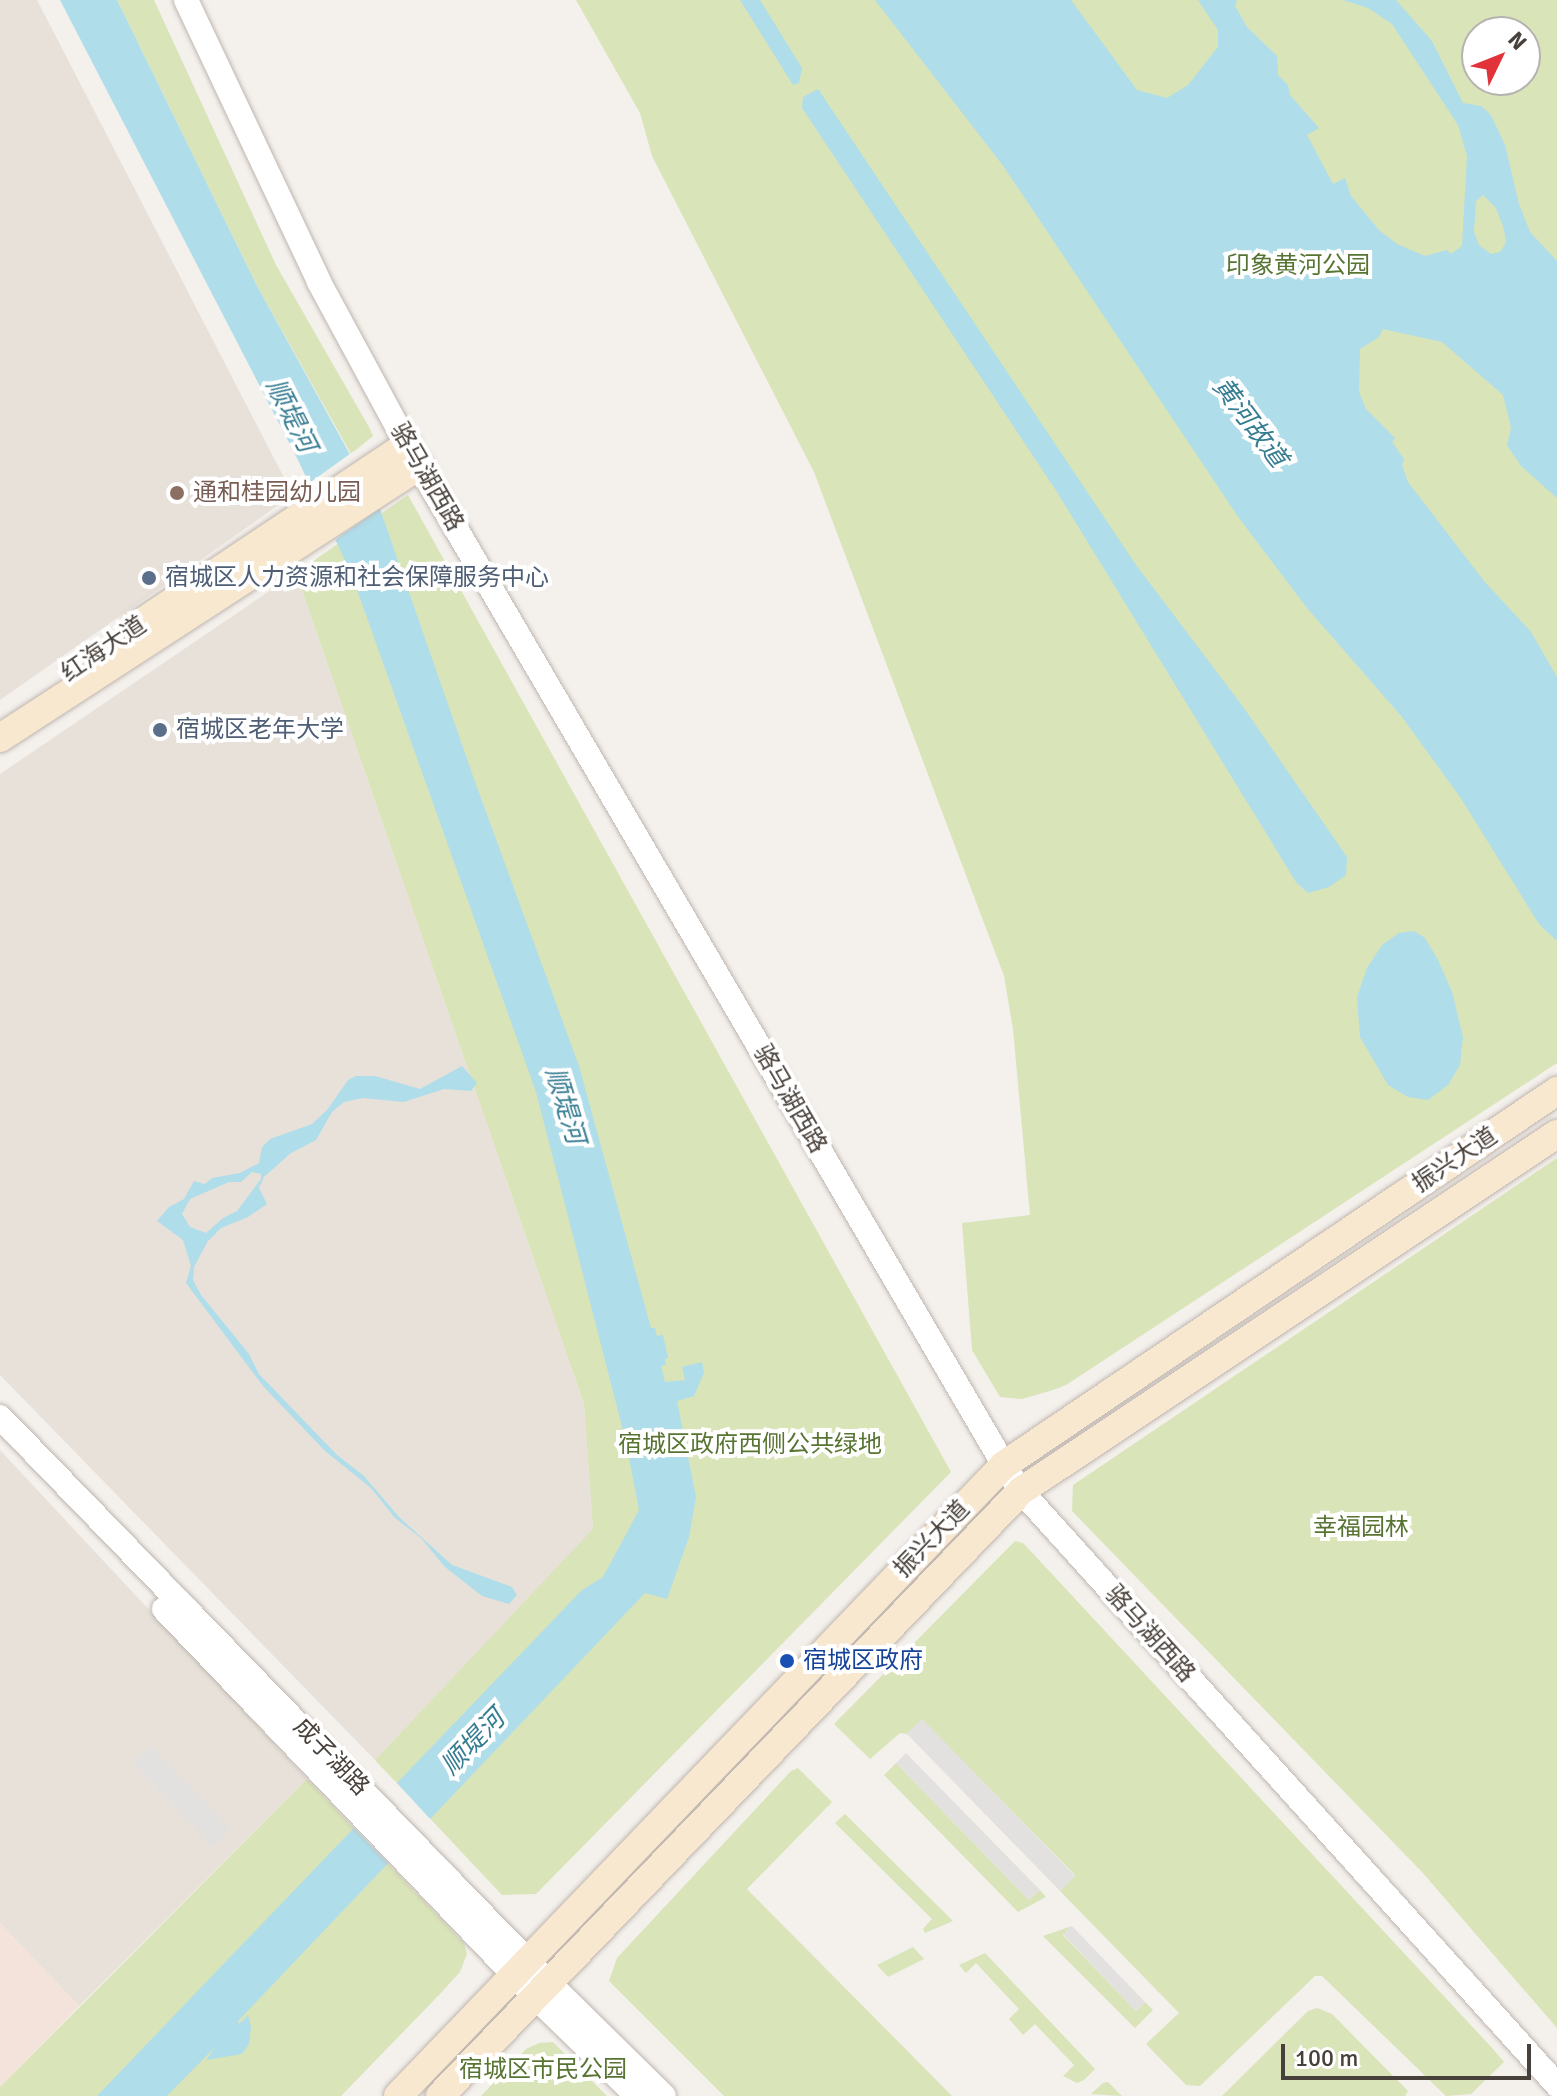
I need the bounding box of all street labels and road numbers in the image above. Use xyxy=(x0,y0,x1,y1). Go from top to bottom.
street label: 骆马湖西路 xyxy=(385,418,469,536)
street label: 红海大道 xyxy=(56,610,152,688)
street label: 骆马湖西路 xyxy=(748,1040,832,1158)
street label: 振兴大道 xyxy=(1407,1121,1503,1199)
street label: 振兴大道 xyxy=(888,1494,976,1584)
street label: 骆马湖西路 xyxy=(1099,1580,1201,1688)
street label: 成子湖路 xyxy=(287,1712,375,1802)

